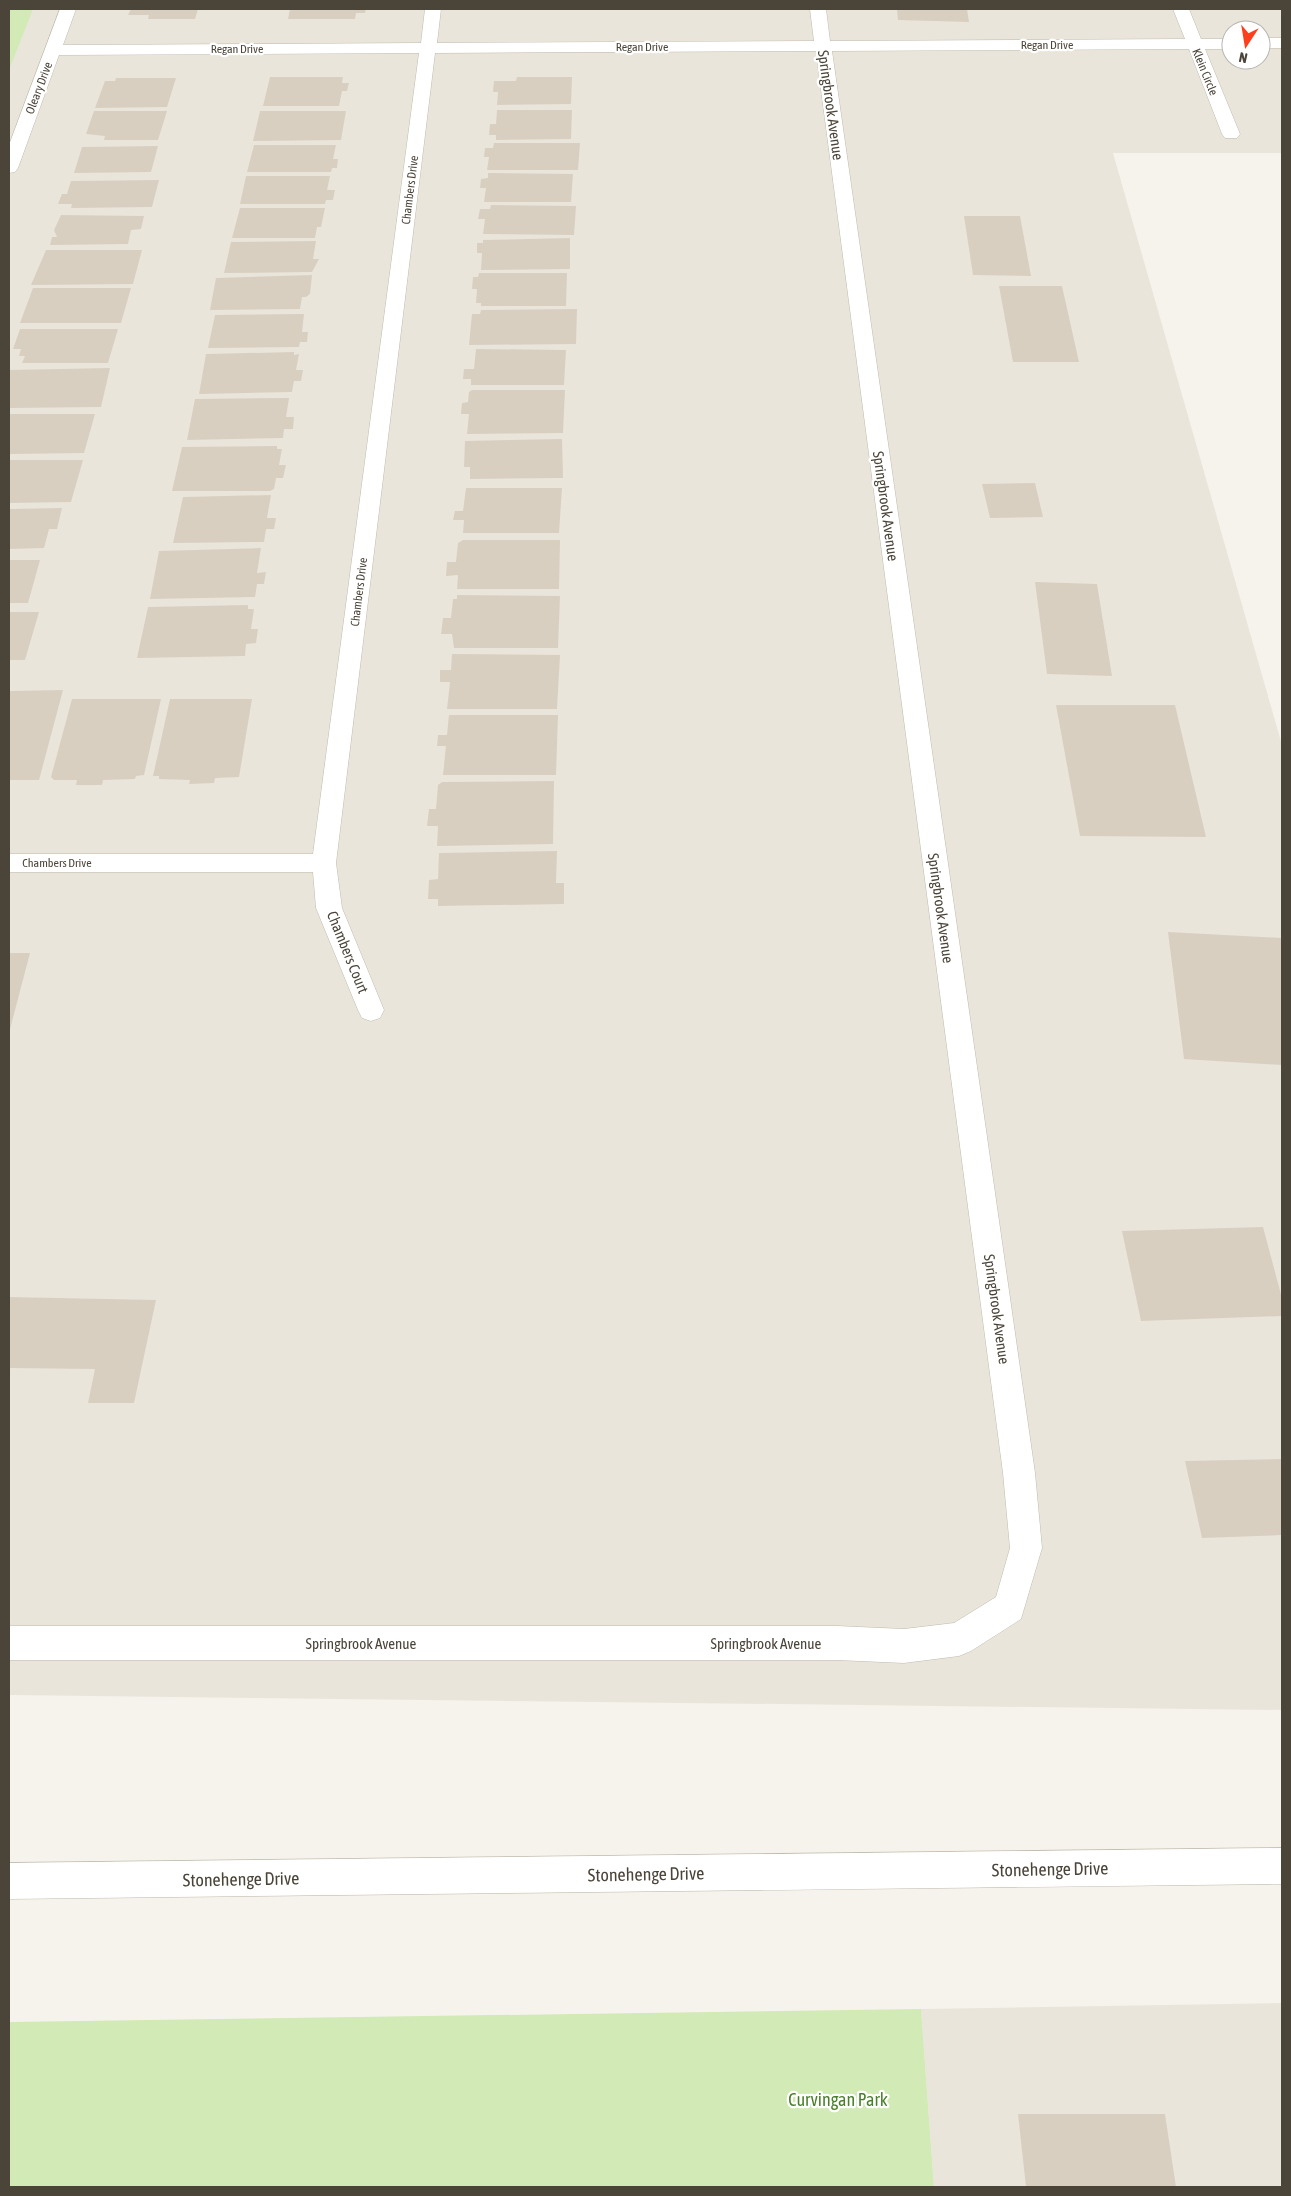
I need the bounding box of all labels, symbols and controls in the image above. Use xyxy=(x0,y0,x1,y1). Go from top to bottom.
north arrow xyxy=(1221,20,1271,70)
street label: Regan Drive xyxy=(1021,38,1073,52)
street label: Regan Drive xyxy=(616,40,668,54)
street label: Regan Drive xyxy=(211,42,263,56)
street label: Klein Circle xyxy=(1189,47,1221,97)
street label: Springbrook Avenue xyxy=(815,49,847,161)
text: N xyxy=(1238,49,1249,66)
street label: Oleary Drive xyxy=(23,60,55,116)
street label: Chambers Drive xyxy=(399,155,421,225)
street label: Springbrook Avenue xyxy=(870,450,902,562)
street label: Chambers Drive xyxy=(348,557,370,627)
street label: Springbrook Avenue xyxy=(925,852,957,964)
street label: Chambers Drive xyxy=(22,856,92,870)
street label: Chambers Court xyxy=(324,908,372,996)
street label: Springbrook Avenue xyxy=(981,1253,1013,1365)
street label: Springbrook Avenue xyxy=(306,1635,417,1652)
street label: Springbrook Avenue xyxy=(711,1635,822,1652)
street label: Stonehenge Drive xyxy=(992,1857,1108,1881)
street label: Stonehenge Drive xyxy=(588,1862,704,1886)
street label: Stonehenge Drive xyxy=(183,1867,299,1891)
park label: Curvingan Park xyxy=(788,2089,888,2110)

